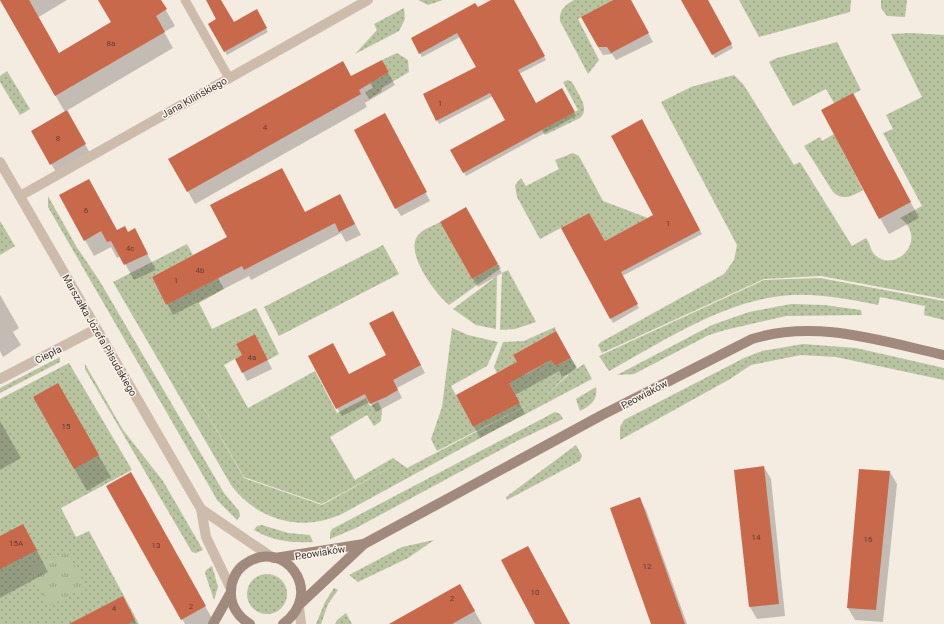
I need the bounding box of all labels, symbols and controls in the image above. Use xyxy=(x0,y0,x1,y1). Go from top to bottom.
house number: 8a xyxy=(107,39,115,48)
street label: Jana Kilińskiego xyxy=(160,75,229,120)
house number: 1 xyxy=(438,99,442,108)
house number: 4 xyxy=(263,123,268,132)
house number: 8 xyxy=(56,134,61,143)
house number: 6 xyxy=(84,206,89,215)
house number: 1 xyxy=(666,219,670,228)
house number: 4c xyxy=(126,244,134,253)
house number: 4b xyxy=(196,266,205,275)
street label: Marszałka Józefa Piłsudskiego xyxy=(60,272,139,398)
house number: 1 xyxy=(174,276,178,285)
street label: Ciepła xyxy=(33,343,63,366)
house number: 4a xyxy=(248,353,256,362)
street label: Peowiaków xyxy=(619,377,670,411)
house number: 15 xyxy=(62,422,71,431)
house number: 14 xyxy=(752,533,761,542)
house number: 16 xyxy=(864,535,873,544)
house number: 15A xyxy=(9,539,24,548)
house number: 13 xyxy=(152,541,161,550)
street label: Peowiaków xyxy=(294,543,347,562)
house number: 12 xyxy=(643,562,652,571)
house number: 10 xyxy=(531,588,540,597)
house number: 2 xyxy=(450,594,455,603)
house number: 2 xyxy=(189,602,194,611)
house number: 4 xyxy=(112,604,117,613)

